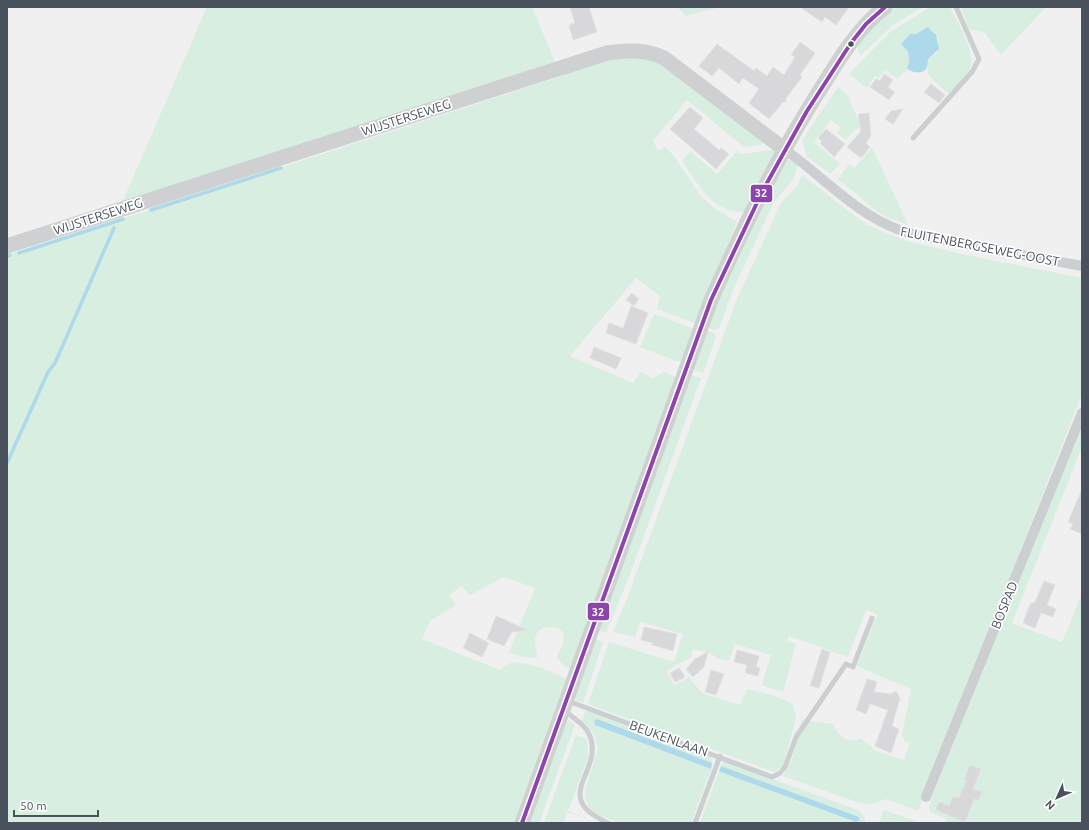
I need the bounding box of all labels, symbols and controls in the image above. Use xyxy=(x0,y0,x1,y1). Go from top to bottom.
unlabelled marker xyxy=(846,39,856,49)
street label: WIJSTERSEWEG xyxy=(360,96,452,138)
line badge: 32 xyxy=(750,184,773,203)
text: 32 xyxy=(755,187,767,199)
street label: WIJSTERSEWEG xyxy=(52,195,144,237)
street label: FLUITENBERGSEWEG-OOST xyxy=(899,224,1061,268)
street label: BOSPAD xyxy=(988,579,1020,631)
line badge: 32 xyxy=(587,602,610,621)
text: 32 xyxy=(592,606,604,618)
street label: BEUKENLAAN xyxy=(628,717,710,759)
north arrow xyxy=(1037,778,1077,818)
scale bar xyxy=(14,792,98,818)
text: N xyxy=(1043,798,1057,812)
text: 50 m xyxy=(20,799,47,812)

